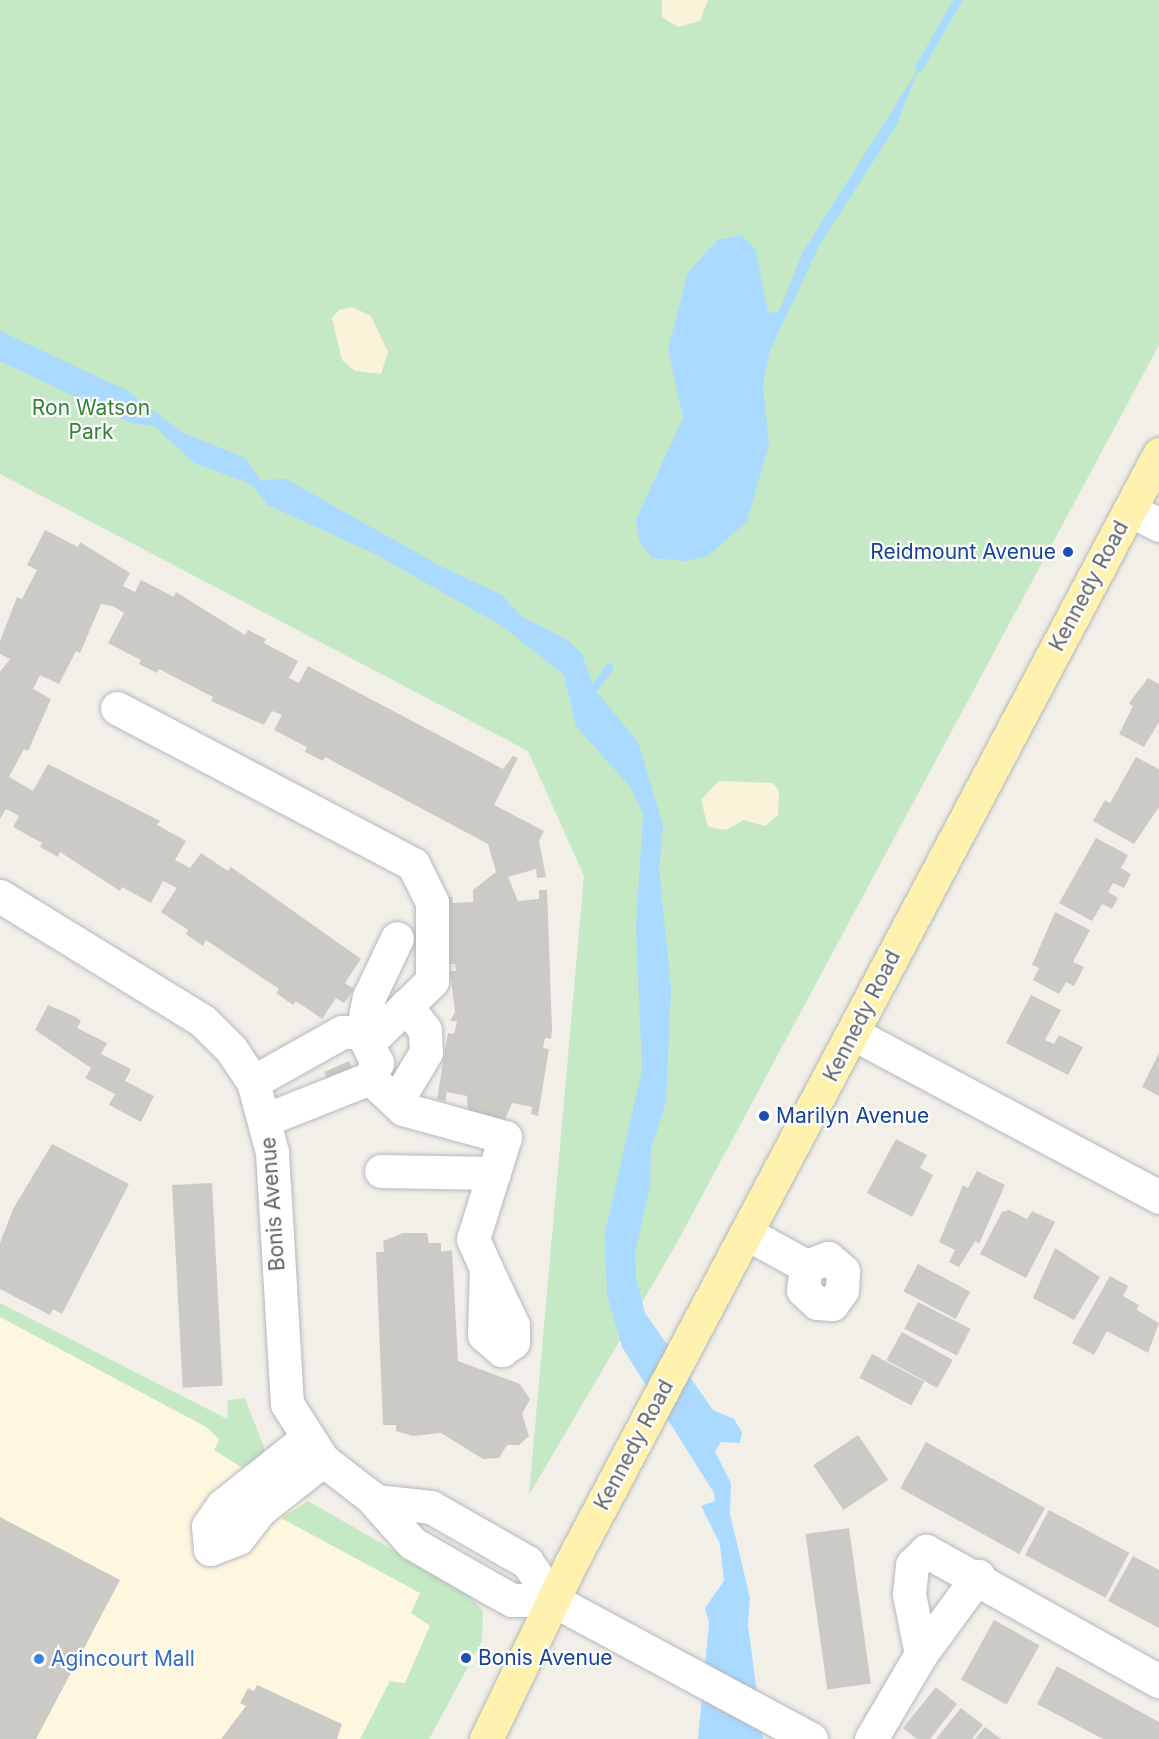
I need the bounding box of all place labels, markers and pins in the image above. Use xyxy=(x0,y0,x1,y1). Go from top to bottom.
place label: Reidmount Avenue xyxy=(870,539,1056,565)
marker: Reidmount Avenue xyxy=(1061,545,1075,559)
place label: Marilyn Avenue xyxy=(776,1103,929,1129)
marker: Marilyn Avenue xyxy=(757,1109,771,1123)
place label: Bonis Avenue xyxy=(478,1645,613,1671)
place label: Agincourt Mall xyxy=(51,1646,195,1672)
marker: Bonis Avenue xyxy=(459,1651,473,1665)
marker: Agincourt Mall xyxy=(32,1652,46,1666)

